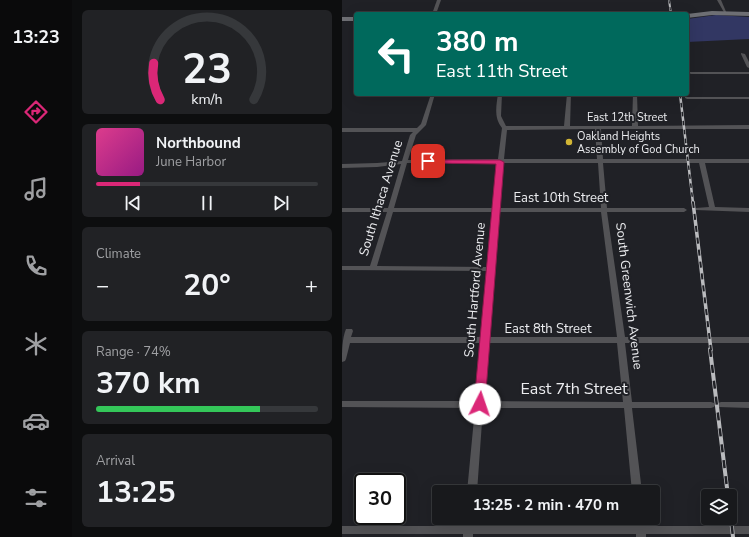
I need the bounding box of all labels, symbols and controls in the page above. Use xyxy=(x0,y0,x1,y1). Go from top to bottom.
text: 380 m xyxy=(436,23,519,61)
text: 13:23 xyxy=(12,25,60,49)
icon: left xyxy=(370,28,422,80)
text: 23 xyxy=(182,41,232,98)
text: East 11th Street xyxy=(436,59,567,83)
text: km/h xyxy=(191,90,223,109)
icon: directions xyxy=(22,98,50,126)
street label: East 12th Street xyxy=(587,110,667,125)
place label: Oakland Heights Assembly of God Church xyxy=(577,129,700,157)
text: Northbound xyxy=(156,133,241,153)
marker: Oakland Heights Assembly of God Church xyxy=(564,137,574,147)
street label: South Ithaca Avenue xyxy=(355,138,407,258)
pin xyxy=(411,144,445,178)
icon: arrive xyxy=(417,150,439,172)
text: June Harbor xyxy=(156,153,226,171)
icon: music xyxy=(22,175,50,203)
street label: East 10th Street xyxy=(514,189,609,207)
icon: previous xyxy=(122,192,144,214)
icon: pause xyxy=(196,192,218,214)
icon: next xyxy=(270,192,292,214)
street label: South Hartford Avenue xyxy=(460,222,490,358)
street label: South Greenwich Avenue xyxy=(611,222,647,371)
text: Climate xyxy=(96,245,141,263)
icon: phone xyxy=(22,252,50,280)
text: 20° xyxy=(183,265,231,306)
text: − xyxy=(96,271,109,301)
text: + xyxy=(305,271,318,301)
street label: East 8th Street xyxy=(505,320,592,338)
icon: climate xyxy=(22,330,50,358)
text: Range · 74% xyxy=(96,343,171,361)
text: 370 km xyxy=(96,363,201,404)
street label: East 7th Street xyxy=(520,378,628,400)
position arrow xyxy=(459,383,501,425)
icon: car xyxy=(22,407,50,435)
text: Arrival xyxy=(96,452,135,470)
text: 13:25 xyxy=(96,472,175,513)
speed limit sign: 30 xyxy=(354,473,406,525)
icon: filters xyxy=(22,484,50,512)
map controls xyxy=(701,489,737,525)
button: layers xyxy=(701,489,737,525)
text: 13:25 · 2 min · 470 m xyxy=(473,495,619,515)

